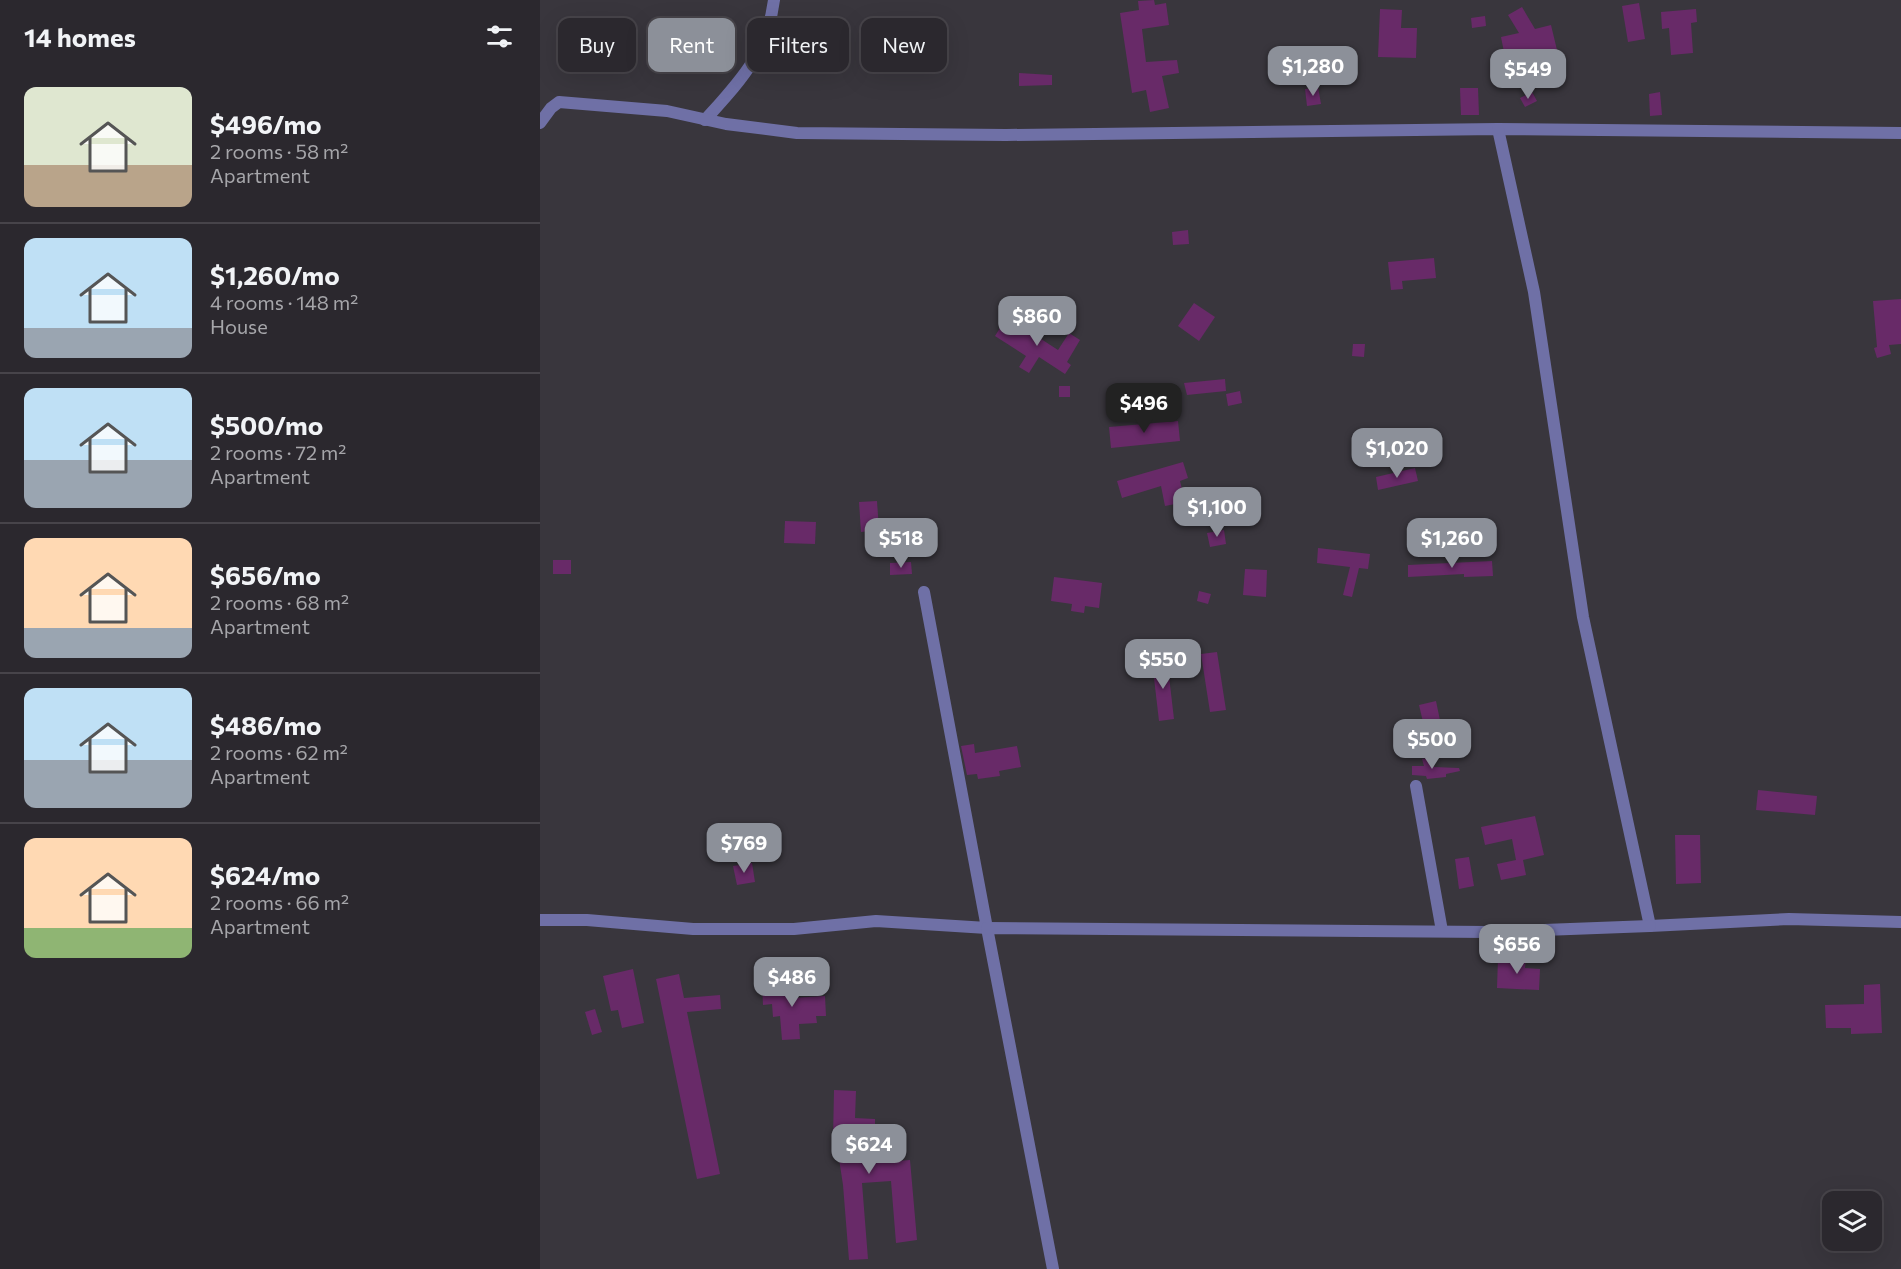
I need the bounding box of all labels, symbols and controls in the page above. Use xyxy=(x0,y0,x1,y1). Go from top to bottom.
chip: Buy xyxy=(558,18,636,72)
chip: Rent xyxy=(648,18,735,72)
chip: Filters xyxy=(747,18,849,72)
chip: New xyxy=(861,18,947,72)
icon: filters xyxy=(483,20,516,53)
text: 14 homes xyxy=(24,21,136,52)
pin: $1,280 xyxy=(1264,46,1362,97)
pin: $549 xyxy=(1492,49,1564,100)
text: $1,280 xyxy=(1282,53,1344,77)
text: $549 xyxy=(1504,56,1552,80)
text: $496/mo xyxy=(210,108,322,139)
icon: home xyxy=(72,111,144,183)
text: 2 rooms · 58 m² xyxy=(210,139,348,163)
text: Apartment xyxy=(210,163,310,187)
text: $1,260/mo xyxy=(210,259,340,290)
icon: home xyxy=(72,262,144,334)
text: 4 rooms · 148 m² xyxy=(210,290,358,314)
pin: $860 xyxy=(1001,296,1073,347)
text: $860 xyxy=(1012,303,1062,327)
text: House xyxy=(210,314,268,338)
pin: $496 xyxy=(1108,383,1180,434)
text: $496 xyxy=(1120,390,1168,414)
text: $500/mo xyxy=(210,409,323,440)
icon: home xyxy=(72,412,144,484)
pin: $1,020 xyxy=(1348,428,1446,479)
text: $1,020 xyxy=(1366,435,1428,459)
text: 2 rooms · 72 m² xyxy=(210,440,346,464)
text: Apartment xyxy=(210,464,310,488)
pin: $1,100 xyxy=(1168,487,1266,538)
text: $1,100 xyxy=(1187,494,1247,518)
pin: $518 xyxy=(865,518,937,569)
pin: $1,260 xyxy=(1403,518,1501,569)
text: $518 xyxy=(879,525,923,549)
text: $1,260 xyxy=(1421,525,1483,549)
text: $656/mo xyxy=(210,559,321,590)
icon: home xyxy=(72,562,144,634)
text: 2 rooms · 68 m² xyxy=(210,590,349,614)
text: Apartment xyxy=(210,614,310,638)
pin: $550 xyxy=(1127,639,1199,690)
text: $550 xyxy=(1139,646,1187,670)
text: $486/mo xyxy=(210,709,322,740)
icon: home xyxy=(72,712,144,784)
pin: $500 xyxy=(1396,719,1468,770)
text: $500 xyxy=(1407,726,1457,750)
text: 2 rooms · 62 m² xyxy=(210,740,348,764)
text: Apartment xyxy=(210,764,310,788)
pin: $769 xyxy=(708,823,780,874)
text: $769 xyxy=(721,830,767,854)
text: $624/mo xyxy=(210,859,320,890)
icon: home xyxy=(72,862,144,934)
text: 2 rooms · 66 m² xyxy=(210,890,349,914)
text: Apartment xyxy=(210,914,310,938)
pin: $656 xyxy=(1481,924,1553,975)
text: $656 xyxy=(1493,931,1541,955)
pin: $486 xyxy=(756,957,828,1008)
text: $486 xyxy=(768,964,816,988)
pin: $624 xyxy=(833,1124,905,1175)
text: $624 xyxy=(845,1131,893,1155)
map controls xyxy=(1822,1191,1882,1251)
button: layers xyxy=(1822,1191,1882,1251)

